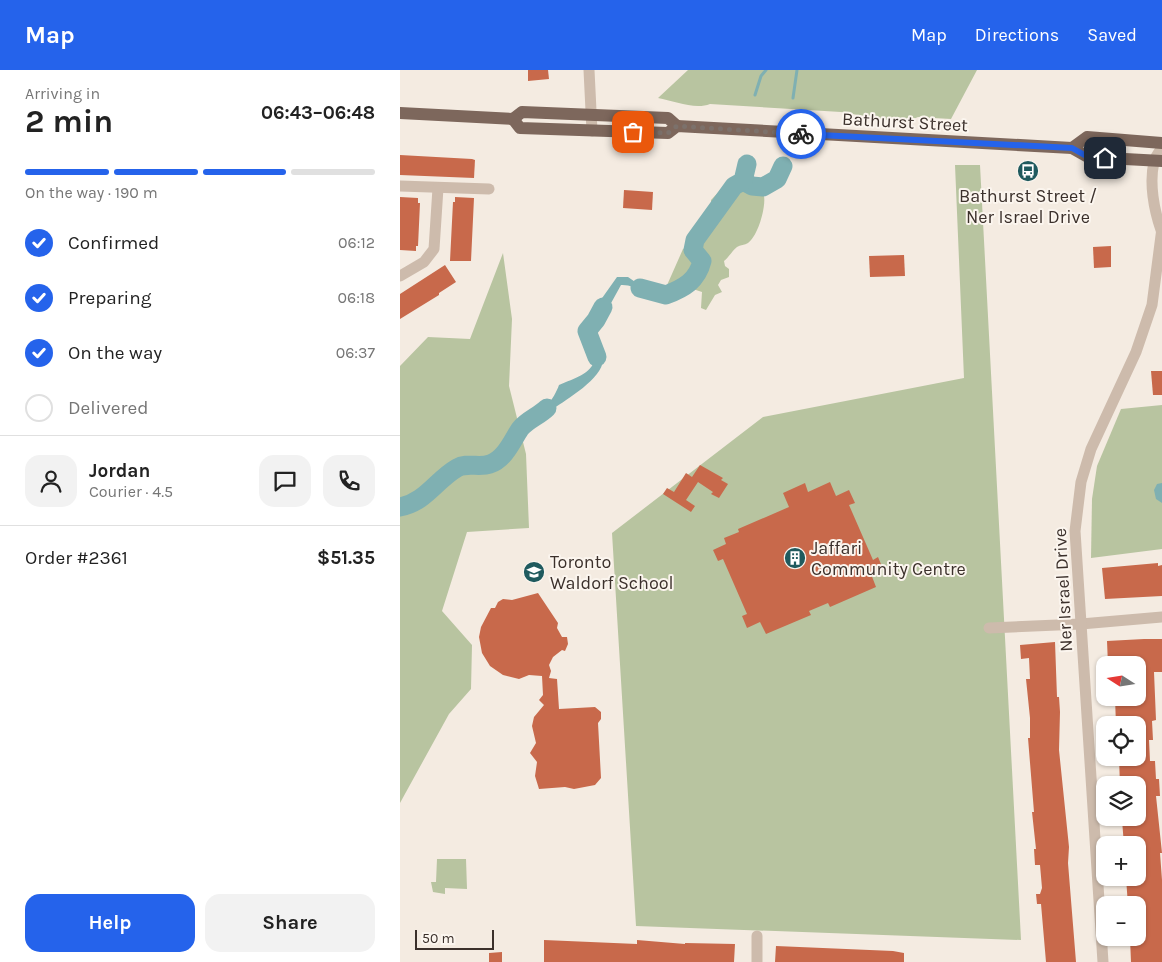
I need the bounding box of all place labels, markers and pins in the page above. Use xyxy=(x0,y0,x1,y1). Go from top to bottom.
pin xyxy=(612,111,654,153)
pin xyxy=(1084,137,1126,179)
bus stop icon: Bathurst Street / Ner Israel Drive xyxy=(1016,159,1040,183)
place label: Bathurst Street / Ner Israel Drive xyxy=(959,185,1097,228)
place label: Jaffari Community Centre xyxy=(811,537,966,580)
building icon: Jaffari Community Centre xyxy=(783,546,807,570)
place label: Toronto Waldorf School xyxy=(550,551,674,594)
school or university icon: Toronto Waldorf School xyxy=(522,560,546,584)

